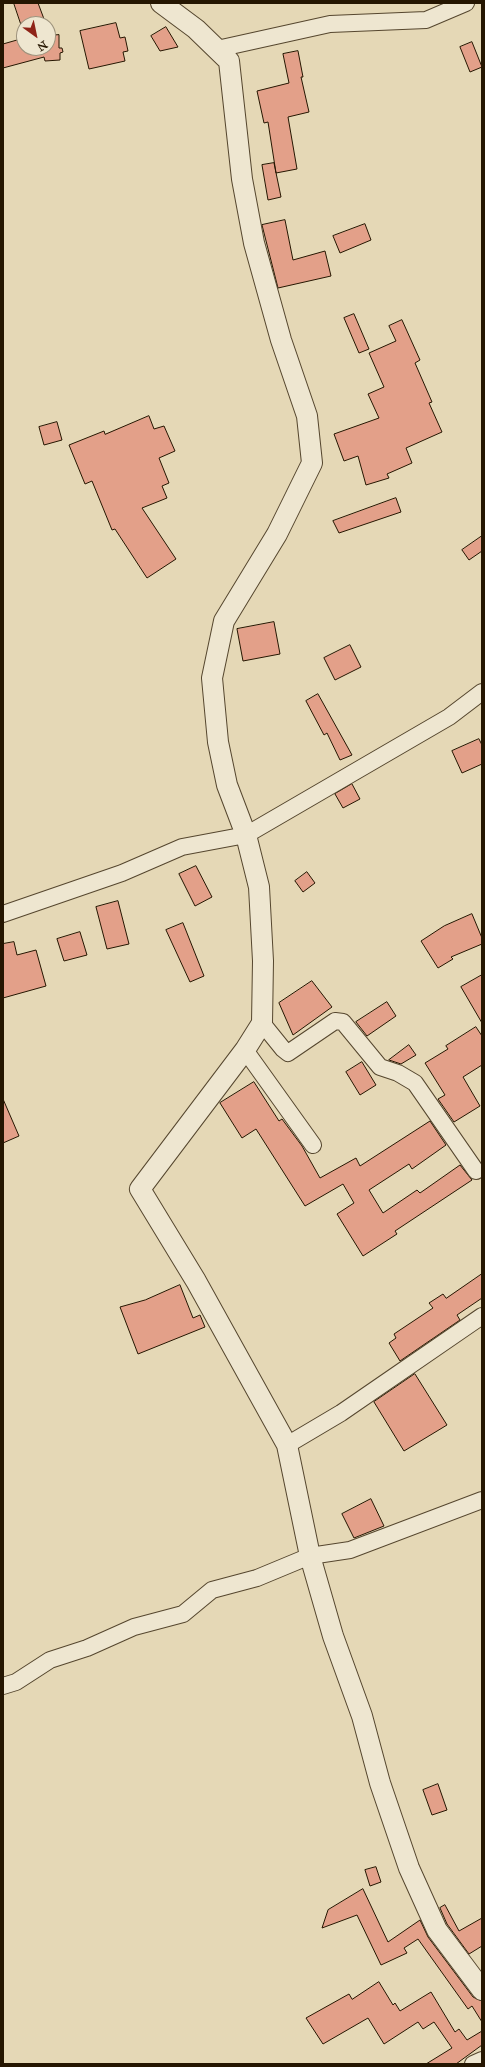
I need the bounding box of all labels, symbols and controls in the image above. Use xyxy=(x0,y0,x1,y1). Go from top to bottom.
north arrow xyxy=(16,16,56,56)
text: N xyxy=(35,38,50,54)

